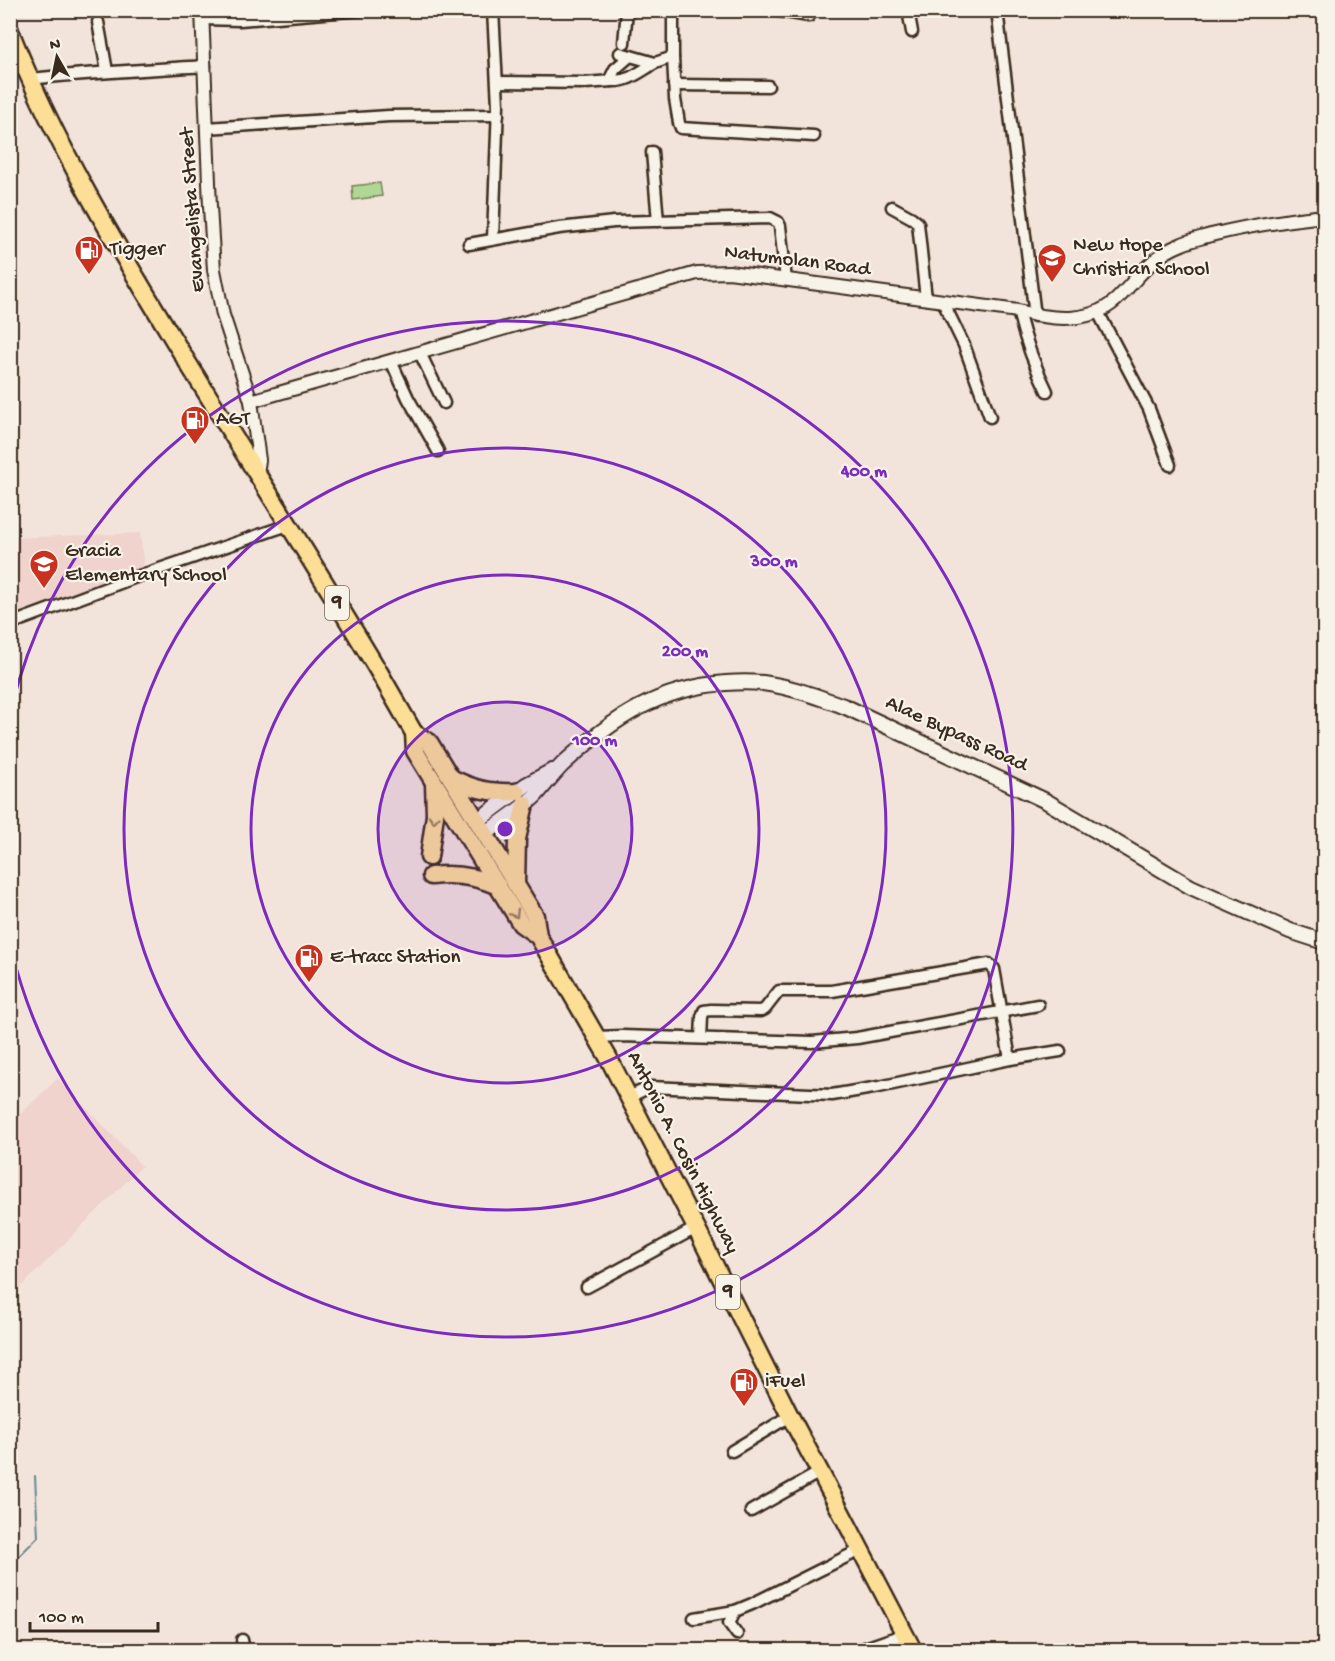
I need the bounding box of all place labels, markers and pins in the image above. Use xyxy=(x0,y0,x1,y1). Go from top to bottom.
fuel station icon: Tigger xyxy=(73,234,105,276)
place label: New Hope Christian School xyxy=(1073,234,1210,283)
place label: Tigger xyxy=(109,238,166,263)
school or university icon: New Hope Christian School xyxy=(1036,242,1068,284)
fuel station icon: AGT xyxy=(179,404,211,446)
place label: AGT xyxy=(216,408,251,433)
place label: Gracia Elementary School xyxy=(65,540,227,589)
school or university icon: Gracia Elementary School xyxy=(28,548,60,590)
centre of rings xyxy=(495,819,515,839)
fuel station icon: E-tracc Station xyxy=(293,942,325,984)
place label: E-tracc Station xyxy=(330,946,461,971)
fuel station icon: iFuel xyxy=(728,1366,760,1408)
place label: iFuel xyxy=(765,1370,806,1395)

